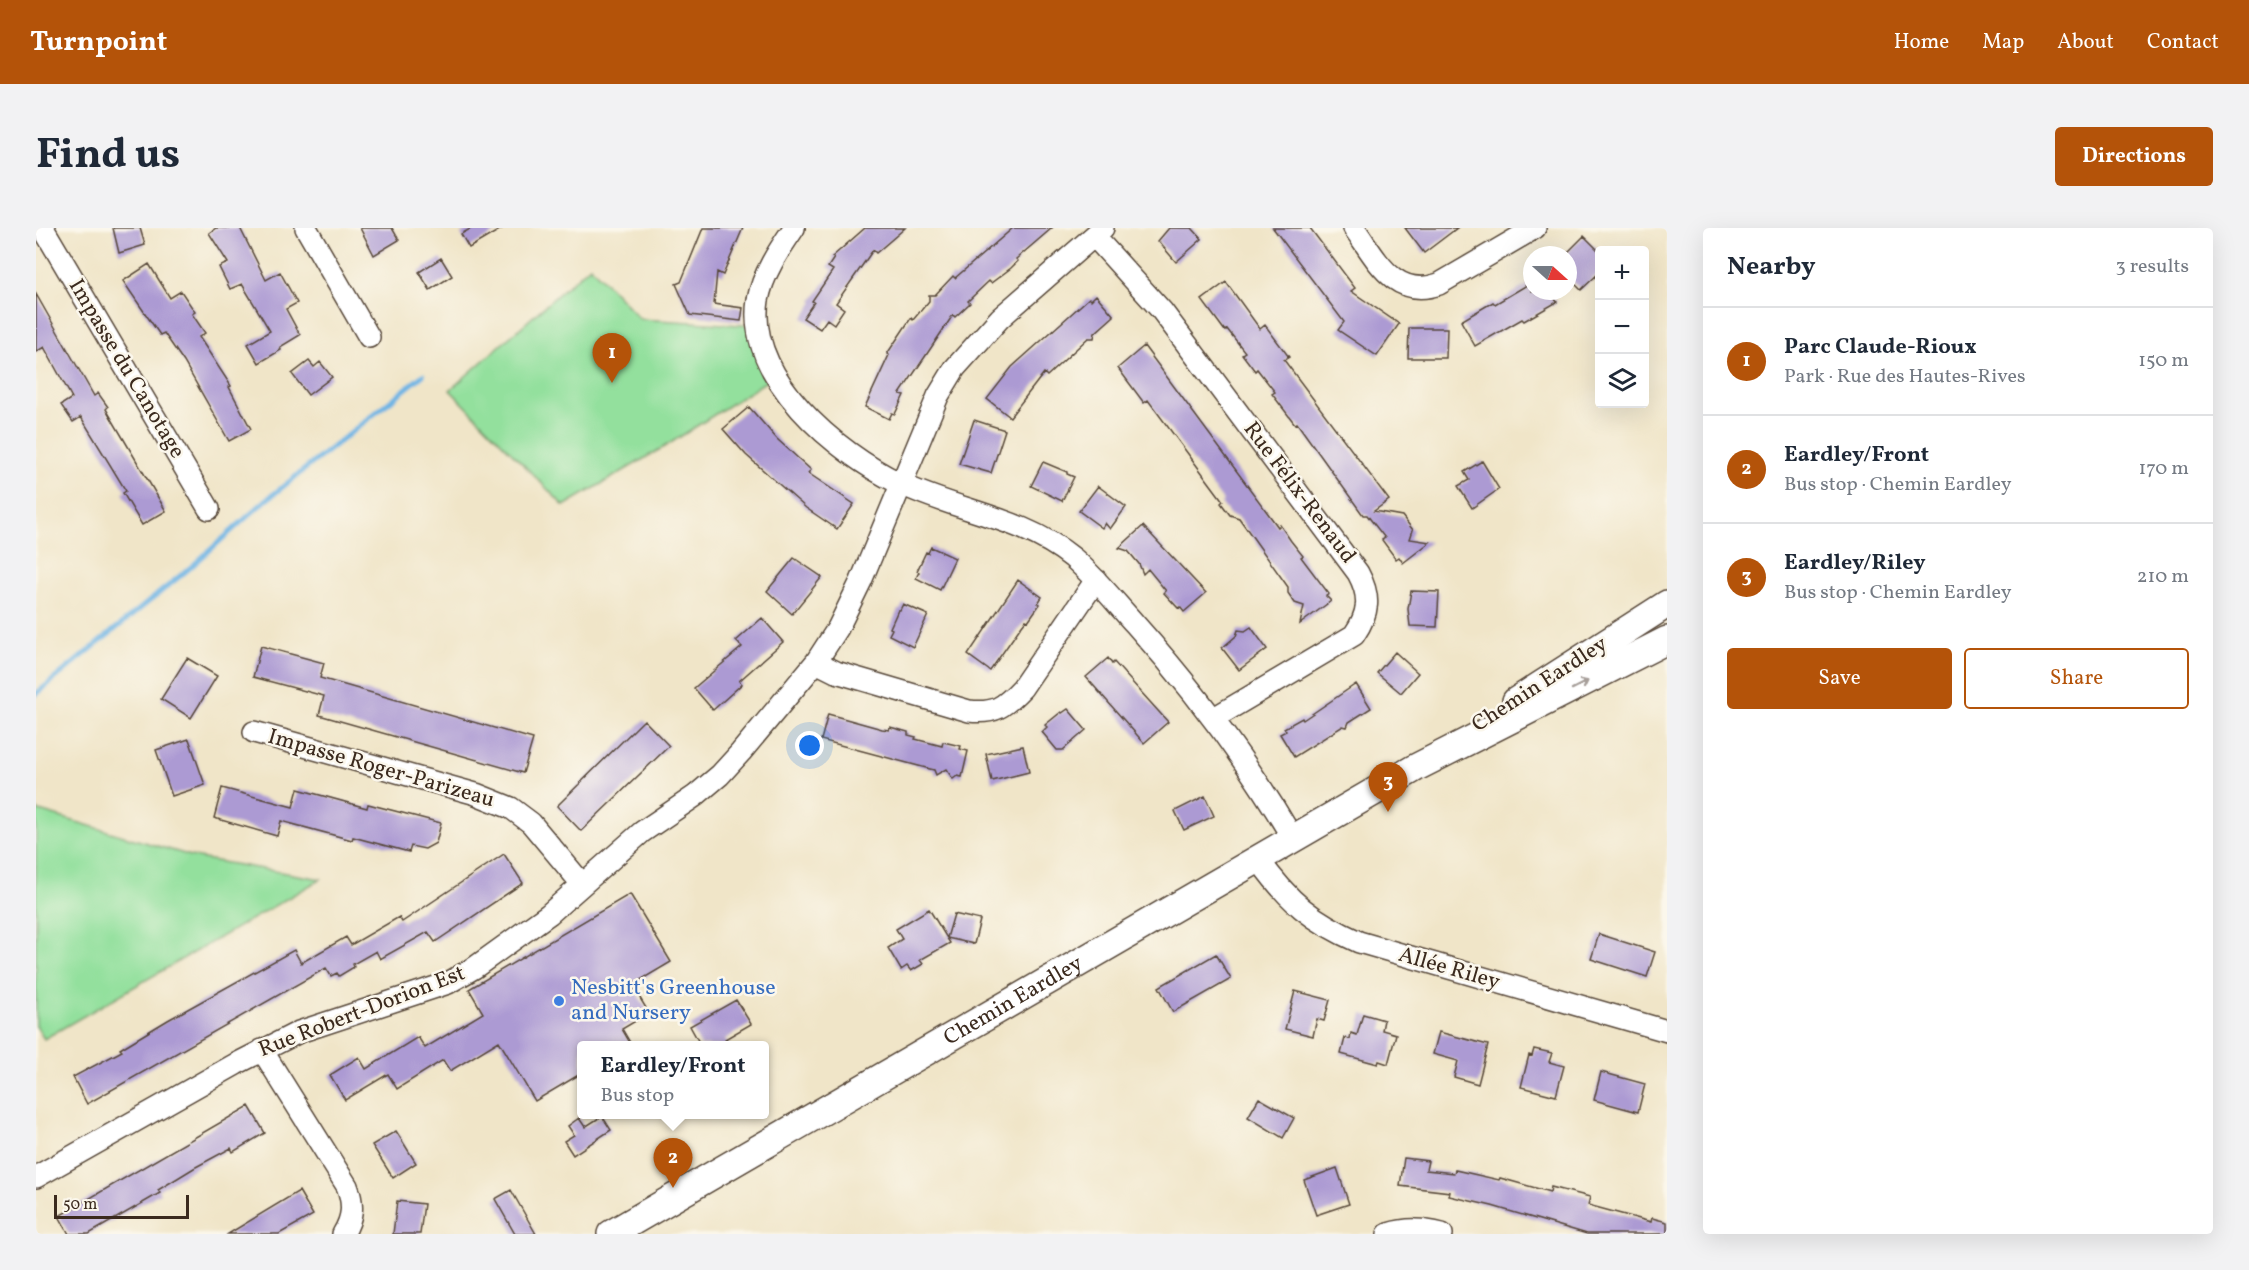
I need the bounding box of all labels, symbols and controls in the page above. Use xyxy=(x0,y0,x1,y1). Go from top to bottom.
text: Turnpoint xyxy=(30,23,167,62)
text: Home xyxy=(1894,28,1949,57)
text: Map xyxy=(1982,28,2024,57)
text: About xyxy=(2057,28,2114,57)
text: Contact xyxy=(2147,28,2219,57)
text: Find us xyxy=(36,127,180,186)
button: Directions xyxy=(2055,127,2213,186)
north arrow xyxy=(1523,246,1577,300)
map controls xyxy=(1595,246,1649,408)
button: + xyxy=(1595,246,1649,300)
text: Nearby xyxy=(1727,249,1816,285)
text: 3 results xyxy=(2115,253,2189,281)
street label: Impasse du Canotage xyxy=(60,273,192,465)
button: − xyxy=(1595,300,1649,354)
text: Parc Claude-Rioux xyxy=(1784,332,1977,363)
pin: 1 xyxy=(592,334,632,383)
text: 1 xyxy=(1742,347,1751,375)
text: 150 m xyxy=(2138,347,2189,375)
button: layers xyxy=(1595,354,1649,408)
text: Park · Rue des Hautes-Rives xyxy=(1784,363,2026,391)
street label: Rue Félix-Renaud xyxy=(1235,416,1363,570)
text: Eardley/Front xyxy=(1784,440,1929,471)
text: 2 xyxy=(1741,455,1752,483)
text: 170 m xyxy=(2139,455,2189,483)
text: Bus stop · Chemin Eardley xyxy=(1784,471,2012,499)
text: Eardley/Riley xyxy=(1784,548,1926,579)
text: 3 xyxy=(1741,563,1752,591)
text: 210 m xyxy=(2137,563,2189,591)
text: Bus stop · Chemin Eardley xyxy=(1784,579,2012,607)
street label: Chemin Eardley xyxy=(1466,629,1614,740)
button: Save xyxy=(1727,648,1952,709)
button: Share xyxy=(1964,648,2189,709)
one-way arrow xyxy=(1570,679,1588,691)
street label: Impasse Roger-Parizeau xyxy=(264,722,498,816)
your location xyxy=(795,731,824,760)
pin: 3 xyxy=(1368,762,1408,812)
street label: Allée Riley xyxy=(1395,940,1503,998)
street label: Chemin Eardley xyxy=(938,948,1089,1053)
street label: Rue Robert-Dorion Est xyxy=(254,958,470,1066)
place label: Nesbitt's Greenhouse and Nursery xyxy=(571,973,776,1029)
marker: Nesbitt's Greenhouse and Nursery xyxy=(552,994,566,1008)
popup xyxy=(577,1041,769,1119)
text: Eardley/Front xyxy=(600,1051,746,1082)
text: Bus stop xyxy=(600,1082,674,1110)
pin: 2 xyxy=(654,1138,692,1188)
scale bar xyxy=(54,1192,189,1220)
text: 50 m xyxy=(63,1194,97,1216)

